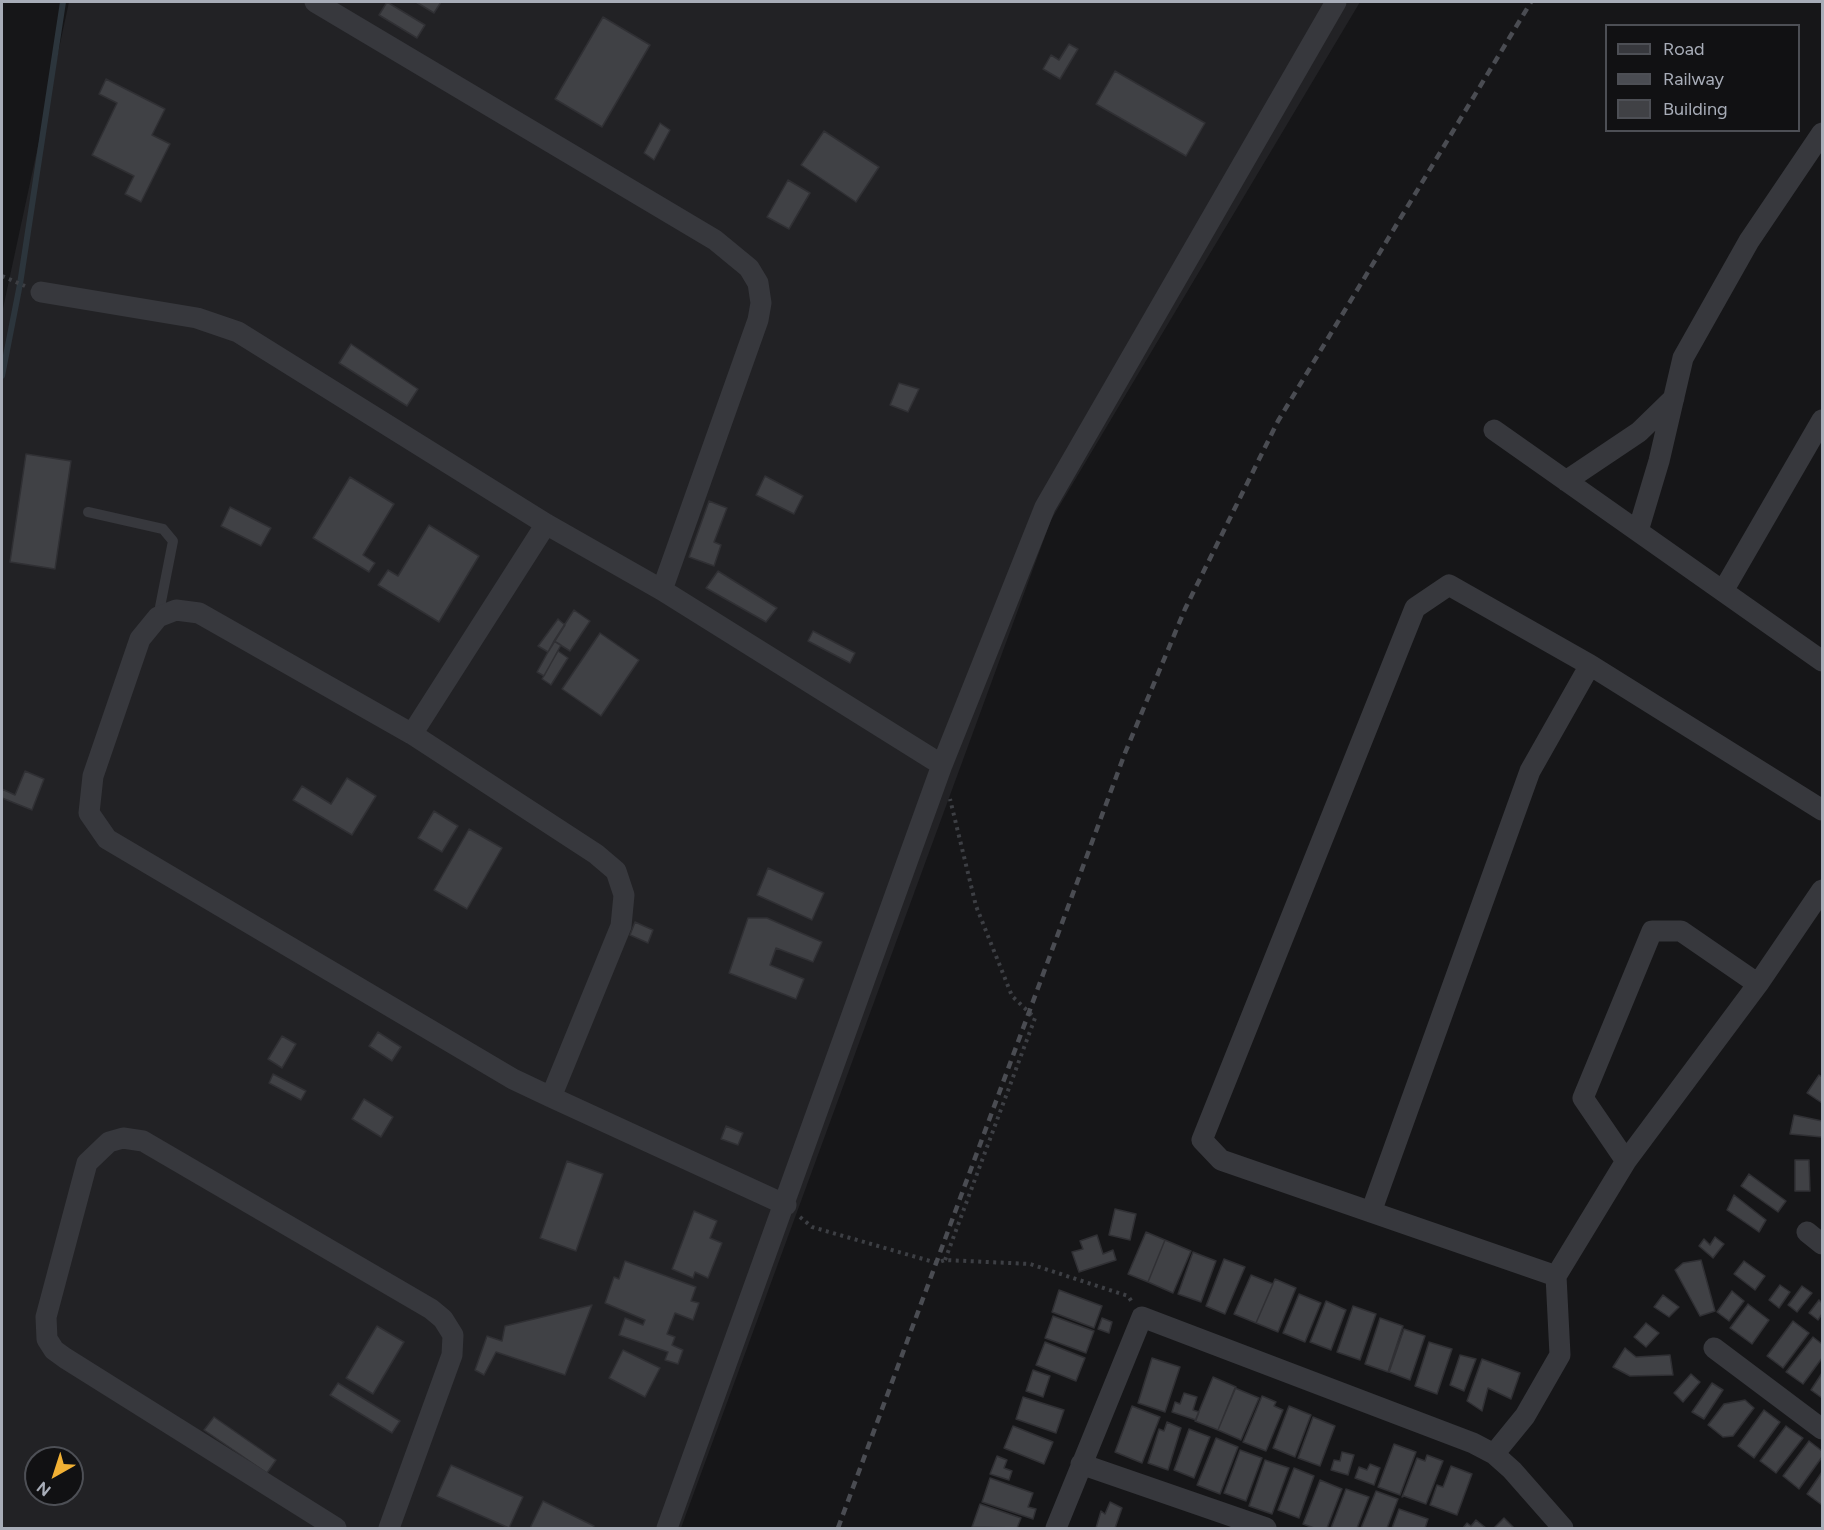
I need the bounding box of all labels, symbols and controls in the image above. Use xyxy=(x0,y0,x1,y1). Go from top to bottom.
legend xyxy=(1605,24,1800,132)
text: Road xyxy=(1663,38,1704,60)
text: Railway xyxy=(1663,68,1724,90)
text: Building xyxy=(1663,98,1728,120)
north arrow xyxy=(24,1446,84,1506)
text: N xyxy=(33,1478,54,1500)

